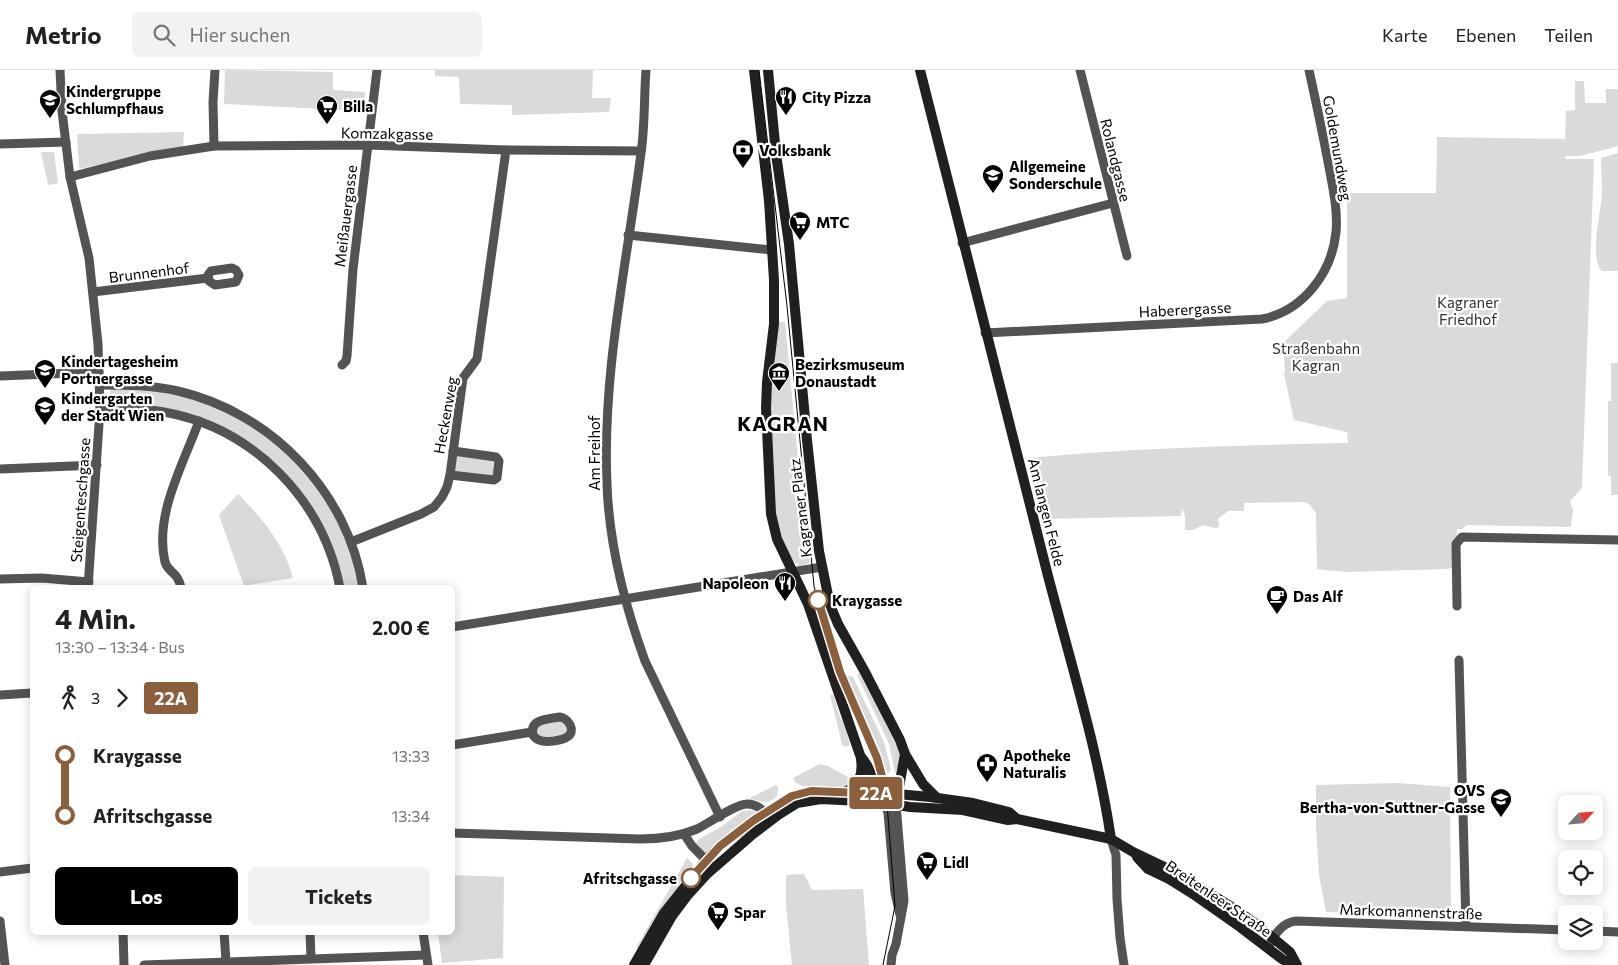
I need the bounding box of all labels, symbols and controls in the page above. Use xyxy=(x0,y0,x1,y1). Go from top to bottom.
search box xyxy=(132,12,482,57)
text: Metrio xyxy=(25,20,102,49)
icon: search xyxy=(150,21,178,49)
text: Hier suchen xyxy=(190,23,290,46)
text: Karte xyxy=(1382,24,1427,46)
text: Ebenen xyxy=(1455,24,1516,46)
text: Teilen xyxy=(1544,24,1593,46)
place label: Kindergruppe Schlumpfhaus xyxy=(66,82,164,117)
restaurant icon: City Pizza xyxy=(774,85,798,116)
school or university icon: Kindergruppe Schlumpfhaus xyxy=(38,88,62,119)
place label: City Pizza xyxy=(802,88,871,106)
supermarket icon: Billa xyxy=(315,94,339,125)
street label: Goldemundweg xyxy=(1320,94,1356,202)
place label: Billa xyxy=(343,97,373,115)
street label: Rolandgasse xyxy=(1097,117,1135,203)
street label: Komzakgasse xyxy=(341,123,433,143)
bank icon: Volksbank xyxy=(731,138,755,169)
place label: Volksbank xyxy=(759,141,832,159)
place label: Allgemeine Sonderschule xyxy=(1009,157,1102,192)
school or university icon: Allgemeine Sonderschule xyxy=(981,163,1005,194)
street label: Meißauergasse xyxy=(330,164,360,268)
supermarket icon: MTC xyxy=(788,210,812,241)
place label: MTC xyxy=(816,213,849,231)
street label: Brunnenhof xyxy=(108,258,190,286)
park label: Kagraner Friedhof xyxy=(1437,293,1499,328)
street label: Haberergasse xyxy=(1138,298,1232,320)
park label: Straßenbahn Kagran xyxy=(1272,339,1360,374)
place label: Kindertagesheim Portnergasse xyxy=(61,352,178,387)
place label: Bezirksmuseum Donaustadt xyxy=(795,355,905,390)
school or university icon: Kindertagesheim Portnergasse xyxy=(33,358,57,389)
museum icon: Bezirksmuseum Donaustadt xyxy=(767,361,791,392)
street label: Heckenweg xyxy=(429,375,461,455)
place label: Kindergarten der Stadt Wien xyxy=(61,389,164,424)
school or university icon: Kindergarten der Stadt Wien xyxy=(33,395,57,426)
district label: KAGRAN xyxy=(737,411,829,435)
street label: Am Freihof xyxy=(585,415,603,491)
street label: Steigenteschgasse xyxy=(67,437,93,563)
street label: Am langen Felde xyxy=(1025,456,1069,568)
street label: Kagraner Platz xyxy=(785,457,815,559)
restaurant icon: Napoleon xyxy=(773,571,797,602)
place label: Napoleon xyxy=(702,574,769,592)
cafe icon: Das Alf xyxy=(1265,584,1289,615)
place label: Das Alf xyxy=(1293,587,1344,605)
marker: Kraygasse xyxy=(808,590,828,610)
place label: Kraygasse xyxy=(832,591,902,609)
text: 4 Min. xyxy=(55,601,136,635)
text: 2.00 € xyxy=(372,616,430,639)
text: 13:30 – 13:34 · Bus xyxy=(55,637,185,656)
icon: walk xyxy=(55,684,83,712)
icon: forward xyxy=(108,684,136,712)
text: 22A xyxy=(154,687,188,709)
text: 3 xyxy=(91,688,100,707)
text: Kraygasse xyxy=(93,744,182,767)
text: 13:33 xyxy=(392,746,430,765)
place label: Apotheke Naturalis xyxy=(1003,746,1071,781)
pharmacy icon: Apotheke Naturalis xyxy=(975,752,999,783)
line badge: 22A xyxy=(847,777,905,809)
place label: OVS Bertha-von-Suttner-Gasse xyxy=(1300,781,1485,816)
text: 22A xyxy=(859,782,893,804)
school or university icon: OVS Bertha-von-Suttner-Gasse xyxy=(1489,787,1513,818)
north arrow xyxy=(1558,795,1602,840)
map controls xyxy=(1558,795,1603,950)
text: Afritschgasse xyxy=(93,804,212,827)
text: 13:34 xyxy=(392,806,430,825)
supermarket icon: Lidl xyxy=(915,850,939,881)
button: locate xyxy=(1558,850,1603,895)
place label: Lidl xyxy=(943,853,969,871)
street label: Breitenleer Straße xyxy=(1163,856,1275,940)
button: Los xyxy=(55,867,238,925)
button: Tickets xyxy=(248,867,430,925)
marker: Afritschgasse xyxy=(681,868,701,888)
place label: Afritschgasse xyxy=(583,869,677,887)
supermarket icon: Spar xyxy=(706,900,730,931)
street label: Markomannenstraße xyxy=(1339,900,1483,922)
place label: Spar xyxy=(734,903,766,921)
button: layers xyxy=(1558,905,1603,950)

